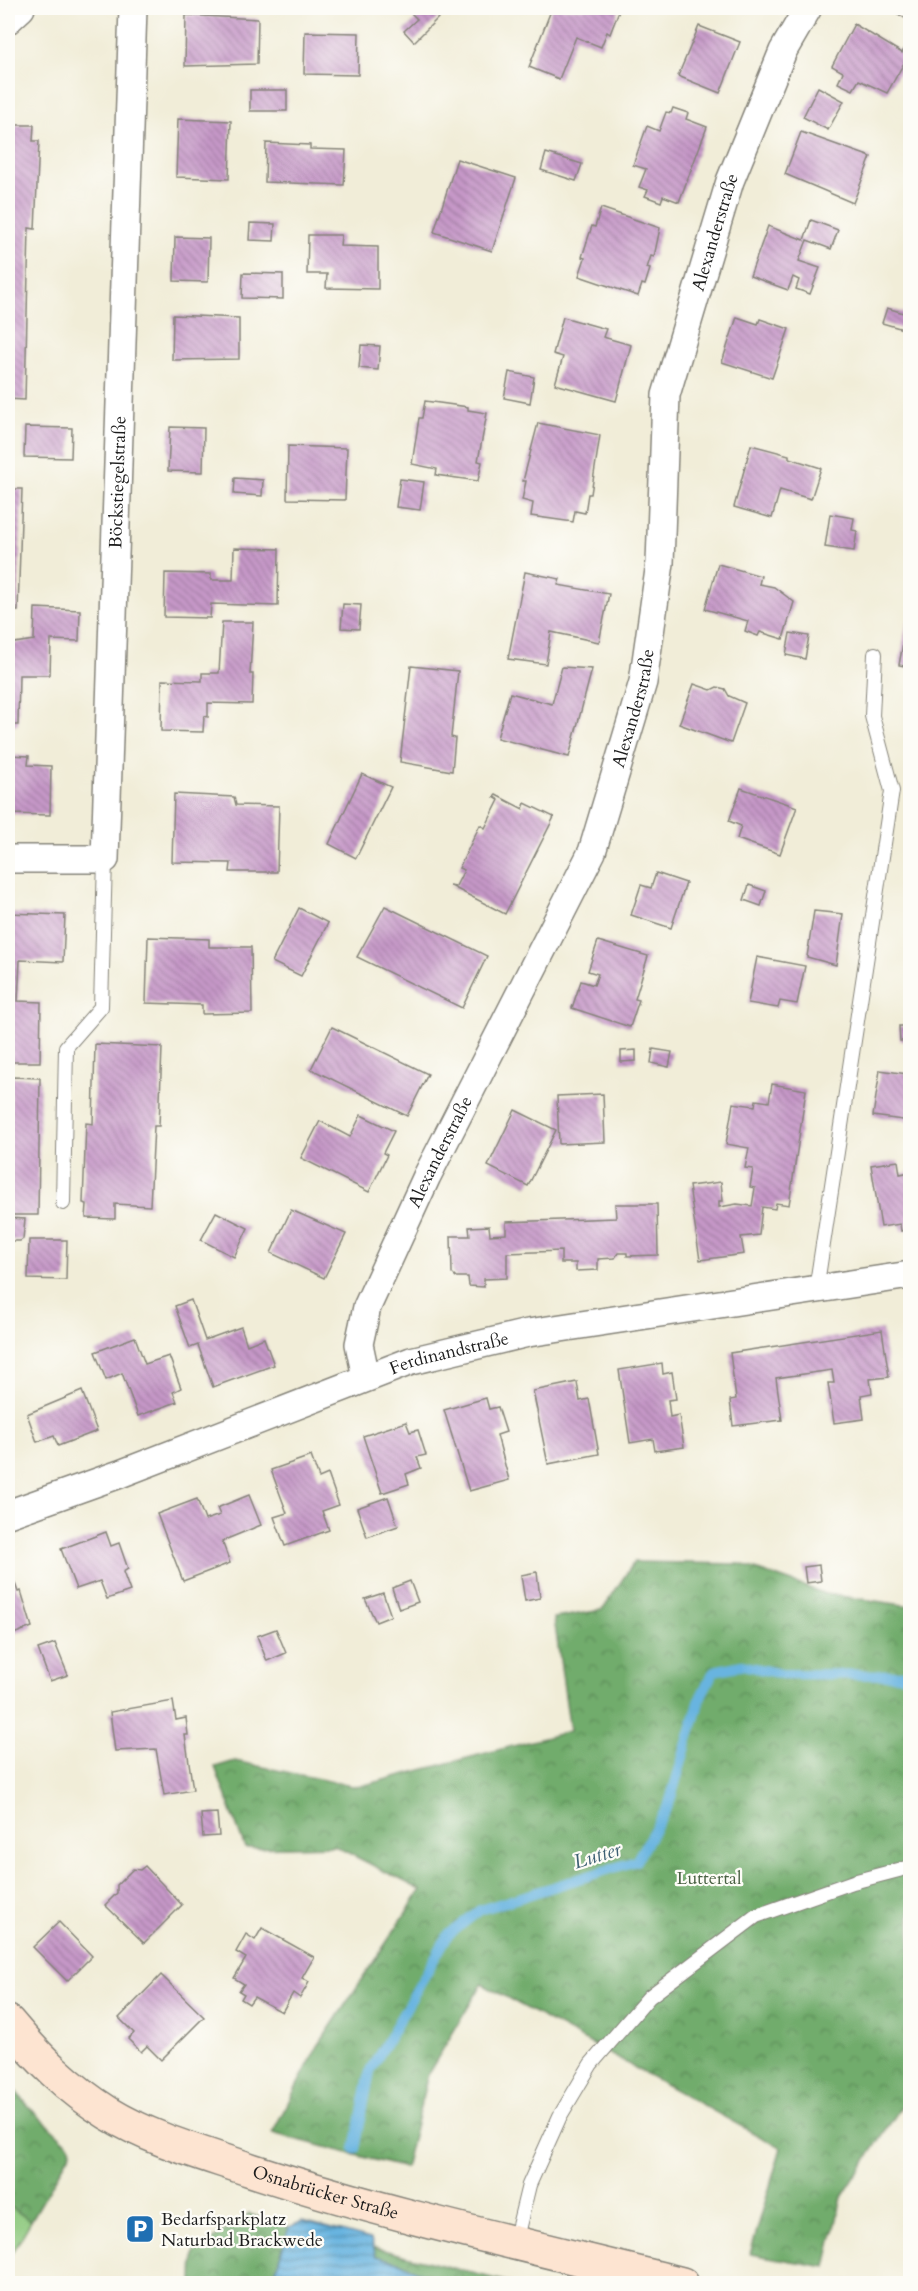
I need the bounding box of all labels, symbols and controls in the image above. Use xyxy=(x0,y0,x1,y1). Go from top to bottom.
street label: Alexanderstraße xyxy=(686,170,745,294)
street label: Böckstiegelstraße xyxy=(103,416,133,549)
street label: Alexanderstraße xyxy=(606,647,661,771)
street label: Alexanderstraße xyxy=(402,1092,479,1212)
street label: Ferdinandstraße xyxy=(386,1326,511,1381)
water label: Lutter xyxy=(570,1835,626,1875)
park label: Luttertal xyxy=(677,1866,742,1891)
street label: Osnabrücker Straße xyxy=(249,2159,401,2226)
place label: Bedarfsparkplatz Naturbad Brackwede xyxy=(161,2207,323,2253)
parking icon: Bedarfsparkplatz Naturbad Brackwede xyxy=(124,2213,156,2245)

